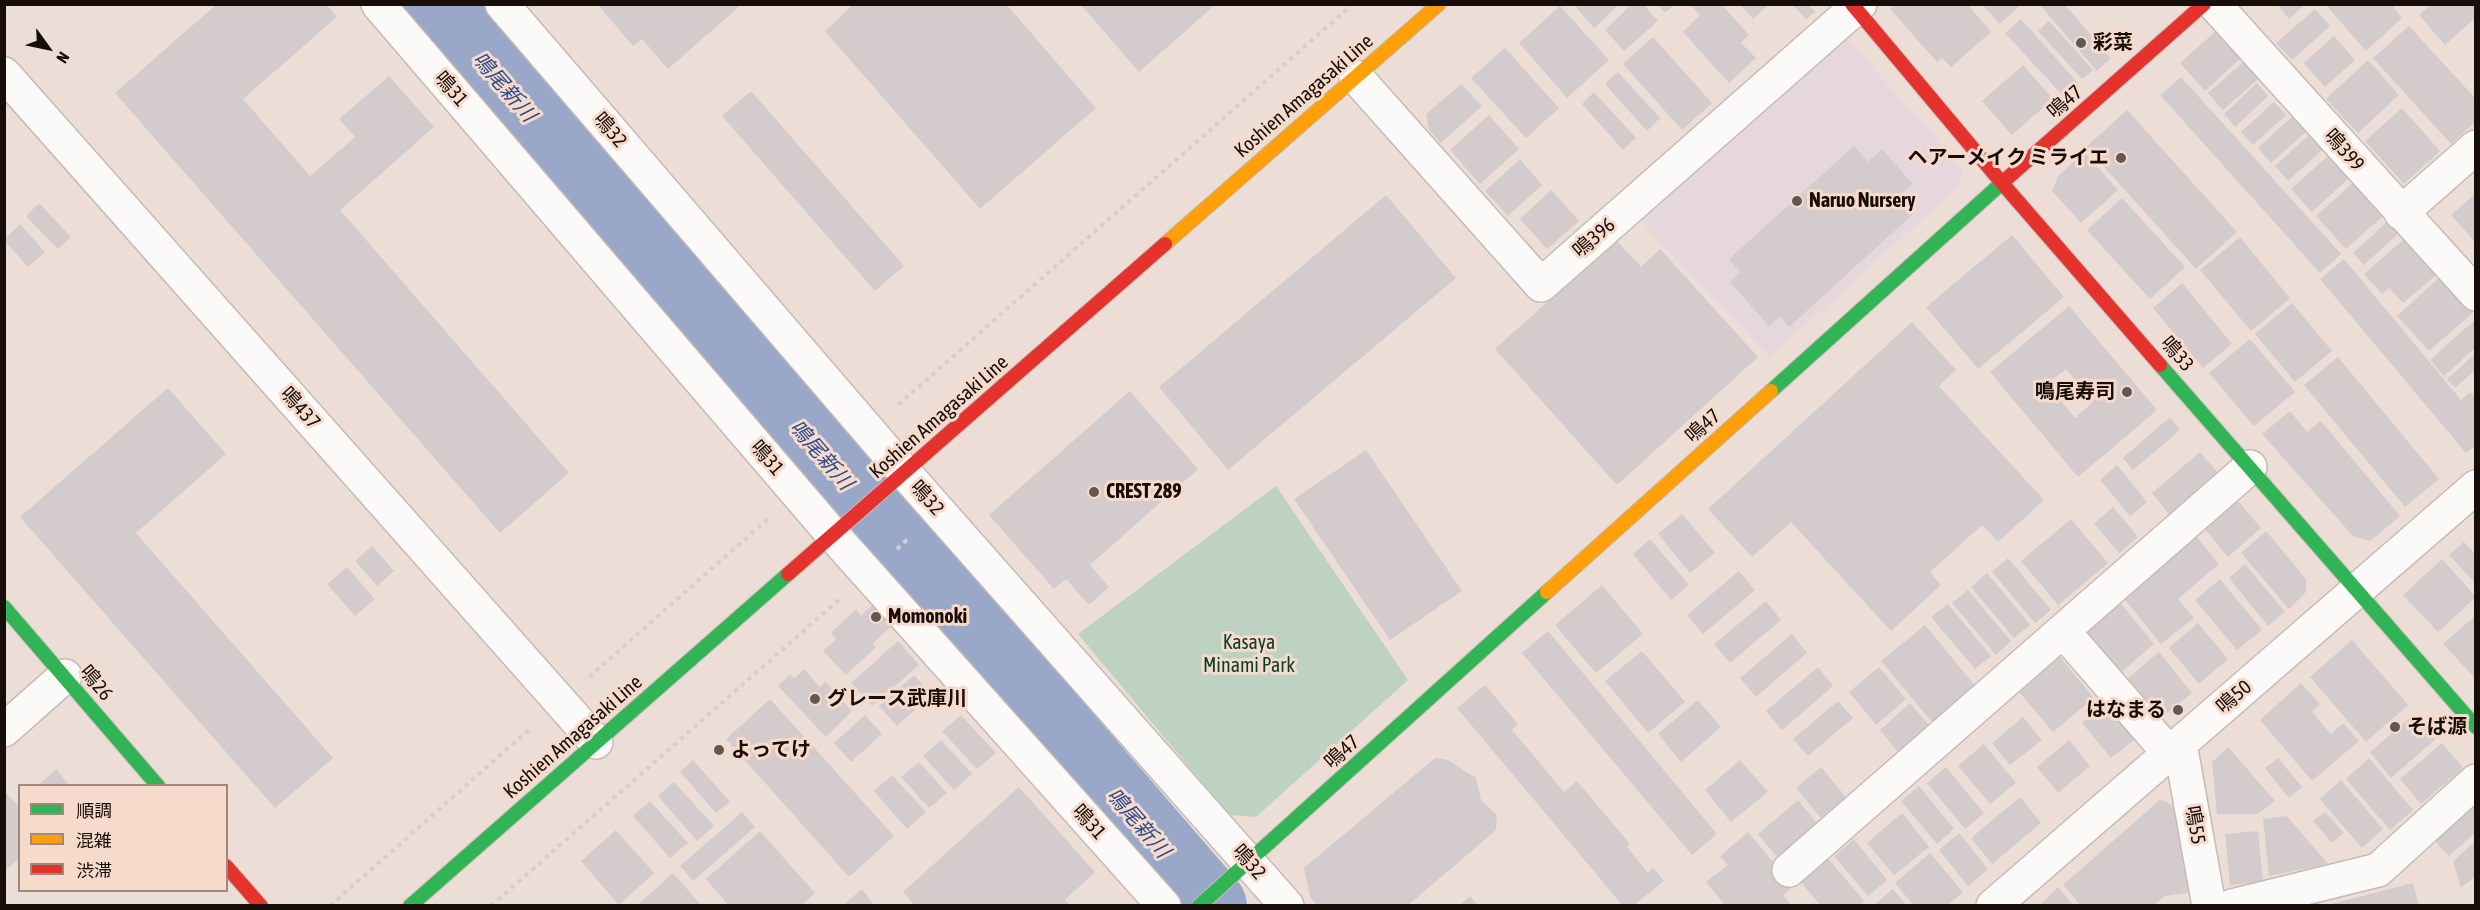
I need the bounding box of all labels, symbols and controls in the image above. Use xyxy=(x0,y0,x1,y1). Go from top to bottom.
north arrow xyxy=(18,18,78,78)
street label: Koshien Amagasaki Line xyxy=(1230,29,1378,163)
place label: 彩菜 xyxy=(2093,31,2133,55)
marker: 彩菜 xyxy=(2074,36,2088,50)
water label: 鳴尾新川 xyxy=(467,47,541,127)
text: N xyxy=(53,49,73,67)
street label: 鳴31 xyxy=(429,66,473,112)
street label: 鳴47 xyxy=(2042,80,2088,124)
street label: 鳴32 xyxy=(588,107,632,153)
street label: 鳴399 xyxy=(2319,124,2369,176)
place label: ヘアーメイク ミライエ xyxy=(1907,146,2109,170)
marker: ヘアーメイク ミライエ xyxy=(2114,151,2128,165)
place label: Naruo Nursery xyxy=(1809,189,1915,213)
marker: Naruo Nursery xyxy=(1790,194,1804,208)
street label: 鳴396 xyxy=(1568,213,1620,263)
street label: 鳴33 xyxy=(2155,331,2199,377)
street label: Koshien Amagasaki Line xyxy=(865,350,1013,484)
place label: 鳴尾寿司 xyxy=(2035,380,2115,404)
street label: 鳴437 xyxy=(275,382,325,434)
marker: 鳴尾寿司 xyxy=(2120,385,2134,399)
street label: 鳴47 xyxy=(1681,404,1725,448)
water label: 鳴尾新川 xyxy=(784,415,858,495)
street label: 鳴31 xyxy=(745,435,789,481)
street label: 鳴32 xyxy=(905,476,949,520)
place label: CREST 289 xyxy=(1106,480,1182,504)
marker: CREST 289 xyxy=(1087,485,1101,499)
place label: Momonoki xyxy=(888,605,967,629)
marker: Momonoki xyxy=(869,610,883,624)
park label: Kasaya Minami Park xyxy=(1203,631,1295,678)
street label: 鳴26 xyxy=(74,660,118,706)
street label: Koshien Amagasaki Line xyxy=(499,670,647,804)
street label: 鳴50 xyxy=(2211,675,2257,719)
place label: グレース武庫川 xyxy=(827,687,967,711)
marker: グレース武庫川 xyxy=(808,692,822,706)
place label: はなまる xyxy=(2086,698,2166,722)
marker: はなまる xyxy=(2171,703,2185,717)
place label: そば源 xyxy=(2407,715,2467,739)
marker: そば源 xyxy=(2388,720,2402,734)
street label: 鳴47 xyxy=(1320,730,1364,774)
place label: よってけ xyxy=(731,738,811,762)
marker: よってけ xyxy=(712,743,726,757)
water label: 鳴尾新川 xyxy=(1101,783,1175,863)
legend xyxy=(18,784,228,892)
text: 順調 xyxy=(76,800,112,821)
street label: 鳴31 xyxy=(1067,800,1111,844)
street label: 鳴55 xyxy=(2180,804,2210,846)
text: 混雑 xyxy=(76,830,112,851)
street label: 鳴32 xyxy=(1227,839,1271,885)
text: 渋滞 xyxy=(76,860,112,881)

